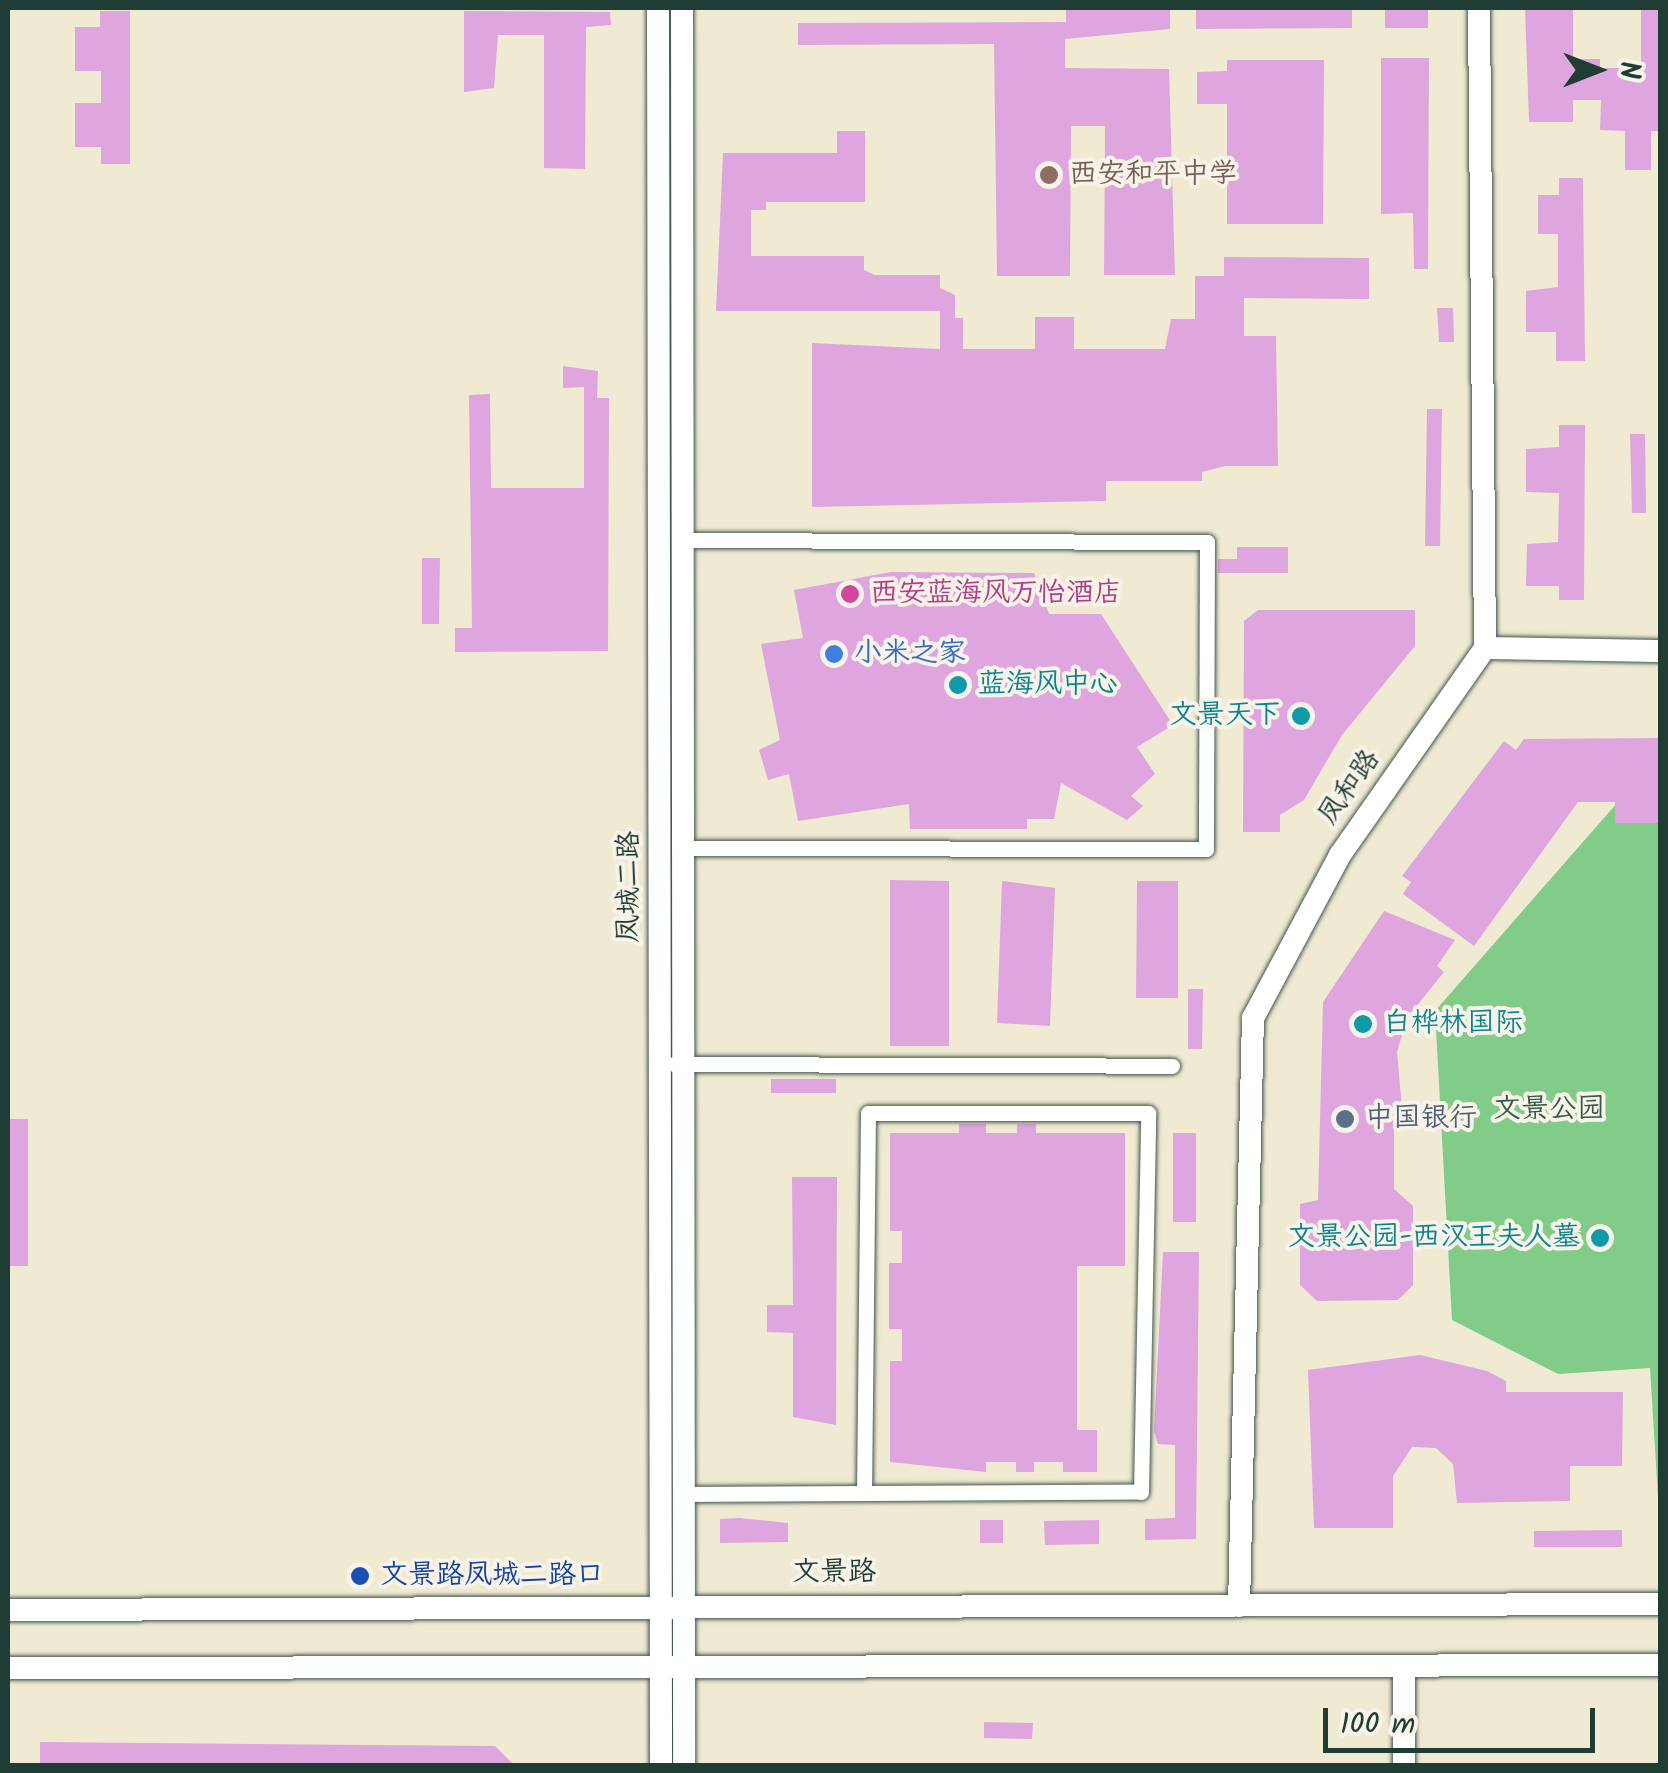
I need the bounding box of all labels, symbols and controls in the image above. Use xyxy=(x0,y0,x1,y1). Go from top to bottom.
north arrow xyxy=(1548,20,1648,120)
text: N xyxy=(1606,61,1651,79)
place label: 西安和平中学 xyxy=(1069,158,1237,192)
marker: 西安和平中学 xyxy=(1038,164,1060,186)
place label: 西安蓝海风万怡酒店 xyxy=(870,577,1122,611)
marker: 西安蓝海风万怡酒店 xyxy=(839,583,861,605)
place label: 小米之家 xyxy=(854,637,966,671)
marker: 小米之家 xyxy=(823,643,845,665)
place label: 蓝海风中心 xyxy=(978,668,1118,702)
marker: 蓝海风中心 xyxy=(947,674,969,696)
place label: 文景天下 xyxy=(1169,699,1281,733)
marker: 文景天下 xyxy=(1290,705,1312,727)
street label: 凤和路 xyxy=(1312,744,1388,832)
street label: 凤城二路 xyxy=(613,831,647,943)
place label: 白桦林国际 xyxy=(1383,1007,1523,1041)
marker: 白桦林国际 xyxy=(1352,1013,1374,1035)
park label: 文景公园 xyxy=(1493,1093,1605,1127)
place label: 中国银行 xyxy=(1365,1102,1477,1136)
marker: 中国银行 xyxy=(1334,1108,1356,1130)
place label: 文景公园-西汉王夫人墓 xyxy=(1287,1221,1580,1255)
marker: 文景公园-西汉王夫人墓 xyxy=(1589,1227,1611,1249)
street label: 文景路 xyxy=(792,1556,876,1590)
place label: 文景路凤城二路口 xyxy=(380,1559,604,1593)
marker: 文景路凤城二路口 xyxy=(349,1565,371,1587)
scale bar xyxy=(1328,1688,1600,1750)
text: 100 m xyxy=(1340,1701,1415,1749)

